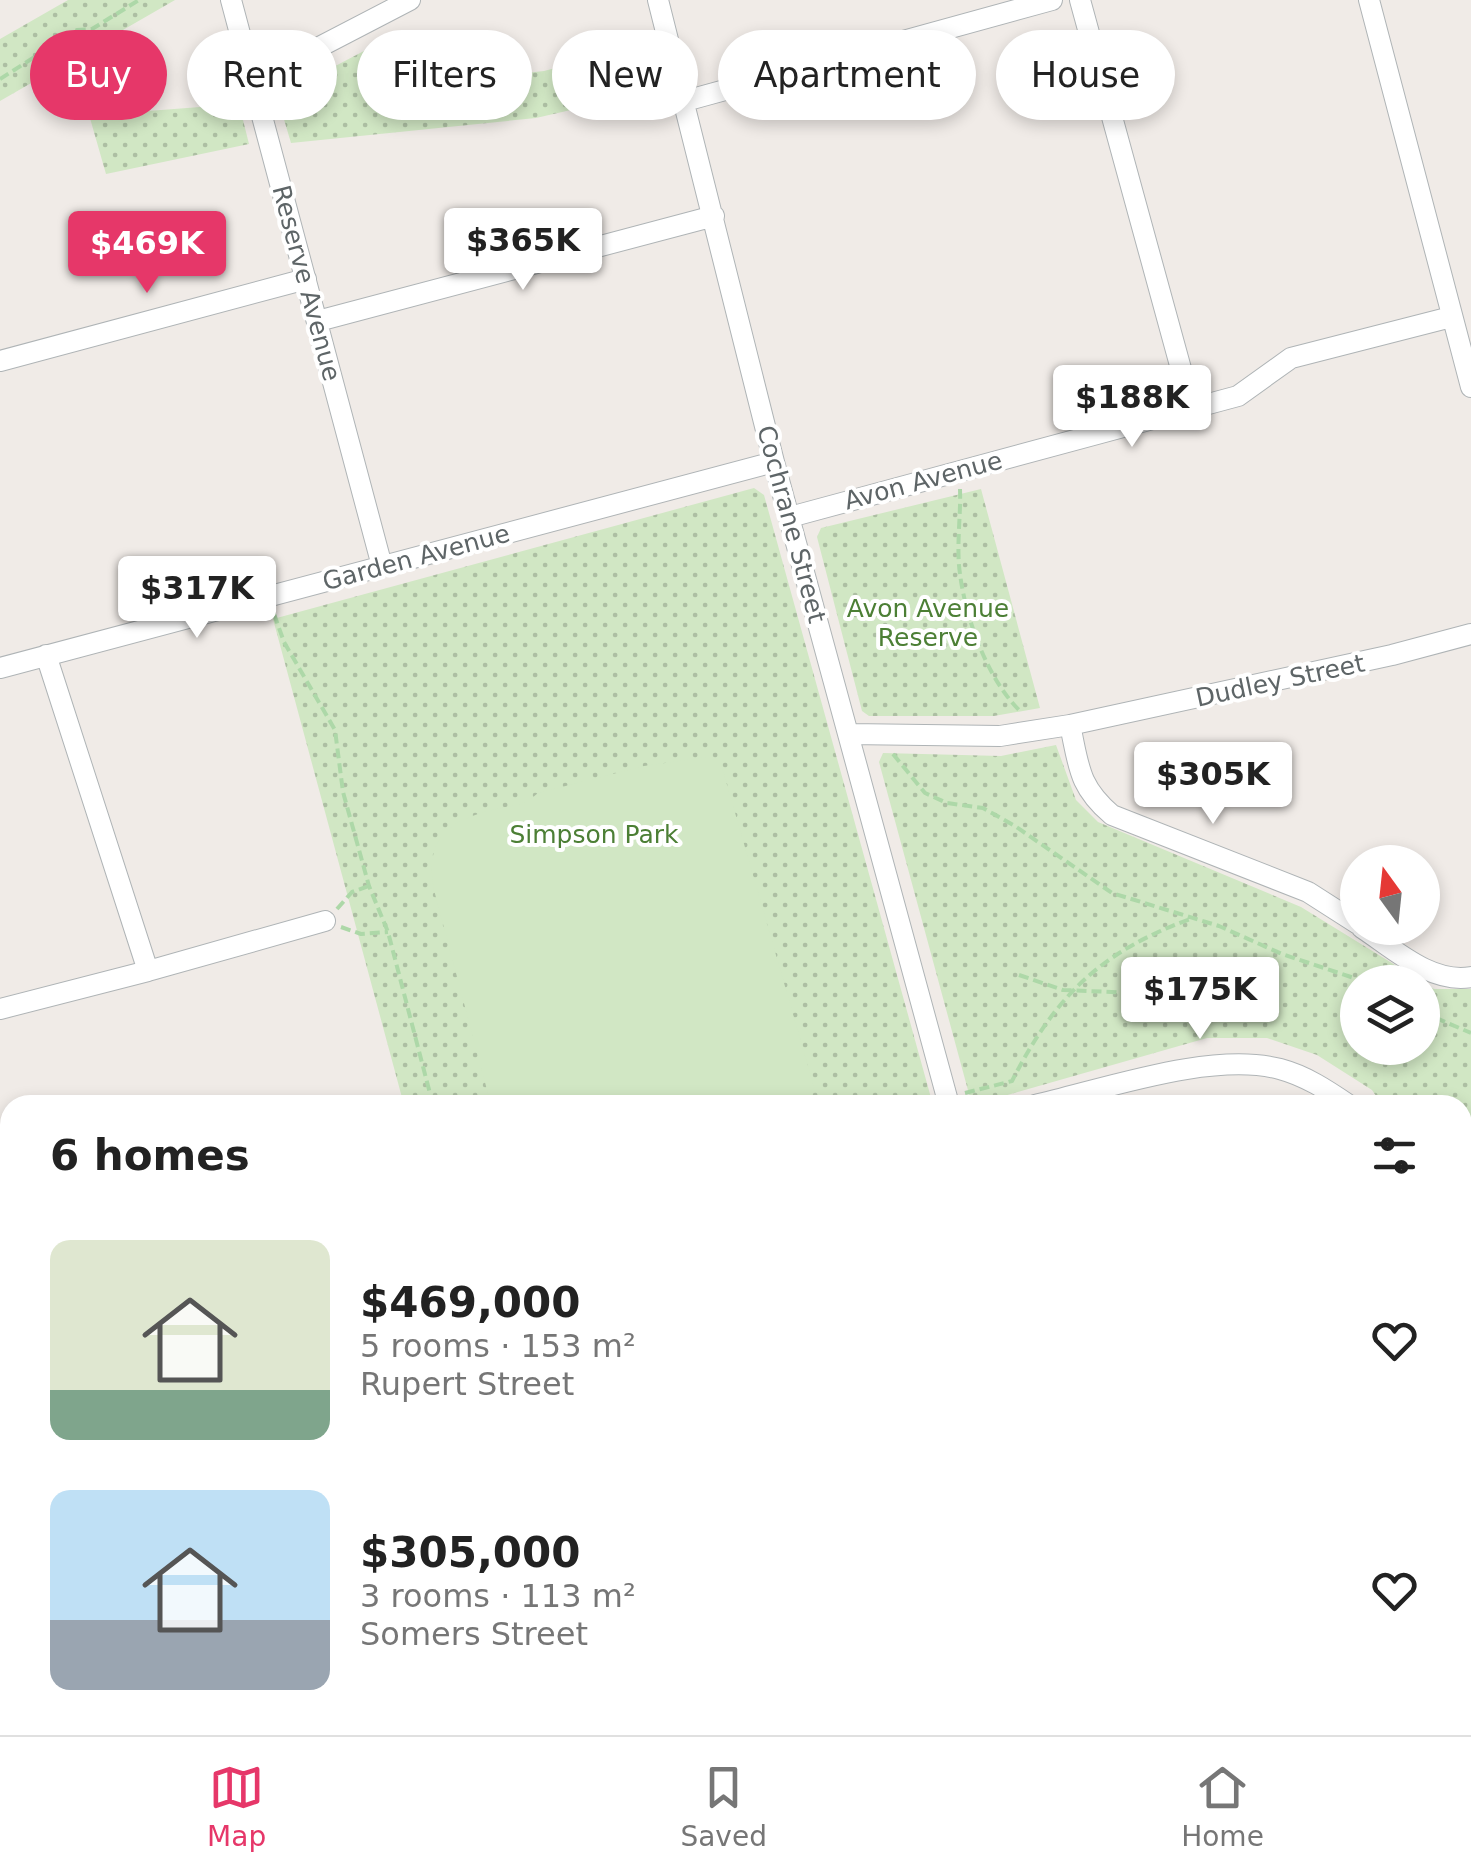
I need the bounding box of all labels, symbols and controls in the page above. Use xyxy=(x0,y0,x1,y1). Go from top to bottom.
chip: Buy xyxy=(30,30,167,120)
chip: Rent xyxy=(187,30,337,120)
chip: Filters xyxy=(357,30,532,120)
chip: New xyxy=(552,30,698,120)
chip: Apartment xyxy=(718,30,976,120)
chip: House xyxy=(996,30,1175,120)
street label: Reserve Avenue xyxy=(266,182,347,384)
pin: $365K xyxy=(453,208,593,293)
pin: $469K xyxy=(77,211,217,296)
text: $365K xyxy=(466,221,580,259)
text: $469K xyxy=(90,224,204,262)
pin: $188K xyxy=(1062,365,1202,450)
text: $188K xyxy=(1075,378,1189,416)
street label: Cochrane Street xyxy=(751,422,832,626)
street label: Avon Avenue xyxy=(841,445,1005,516)
street label: Garden Avenue xyxy=(319,519,513,596)
pin: $317K xyxy=(127,556,267,641)
text: $317K xyxy=(140,569,254,607)
park label: Avon Avenue Reserve xyxy=(847,594,1009,652)
street label: Dudley Street xyxy=(1193,648,1367,713)
pin: $305K xyxy=(1143,742,1283,827)
text: $305K xyxy=(1156,755,1270,793)
park label: Simpson Park xyxy=(509,820,679,849)
north arrow xyxy=(1340,845,1440,945)
map controls xyxy=(1340,845,1440,1065)
pin: $175K xyxy=(1130,957,1270,1042)
button: layers xyxy=(1340,965,1440,1065)
text: $175K xyxy=(1143,970,1257,1008)
icon: filters xyxy=(1367,1128,1422,1183)
text: 6 homes xyxy=(50,1131,250,1180)
text: $469,000 xyxy=(360,1278,581,1327)
icon: home xyxy=(130,1280,250,1400)
icon: heart xyxy=(1367,1313,1422,1368)
text: 5 rooms · 153 m² xyxy=(360,1327,636,1365)
text: Rupert Street xyxy=(360,1365,574,1403)
text: $305,000 xyxy=(360,1528,581,1577)
icon: home xyxy=(130,1530,250,1650)
icon: heart xyxy=(1367,1563,1422,1618)
text: 3 rooms · 113 m² xyxy=(360,1577,636,1615)
text: Somers Street xyxy=(360,1615,588,1653)
tab: Map xyxy=(207,1760,266,1853)
tab: Saved xyxy=(680,1760,767,1853)
tab: Home xyxy=(1181,1760,1264,1853)

